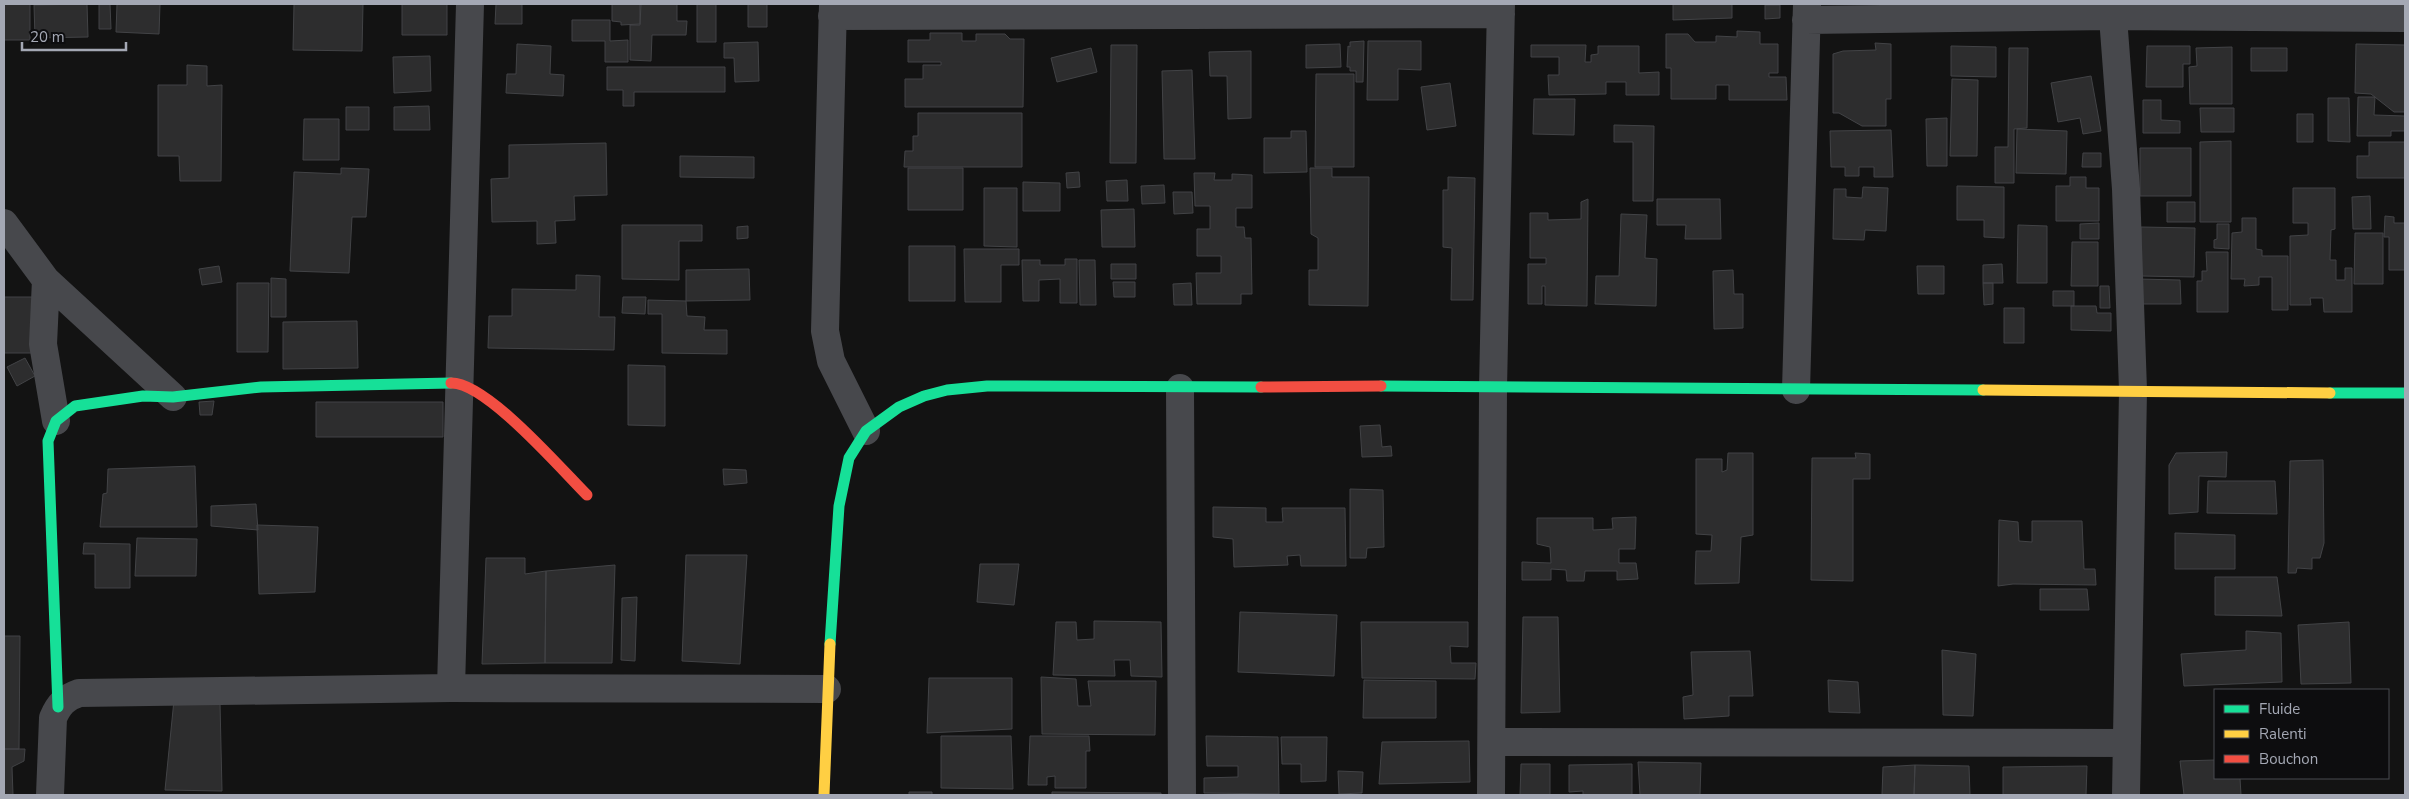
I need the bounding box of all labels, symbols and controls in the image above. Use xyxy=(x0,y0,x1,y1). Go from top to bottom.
scale bar xyxy=(22,20,126,52)
text: 20 m xyxy=(30,27,65,47)
legend xyxy=(2214,689,2389,779)
text: Fluide xyxy=(2259,699,2300,719)
text: Ralenti xyxy=(2259,724,2307,744)
text: Bouchon xyxy=(2259,749,2318,769)

